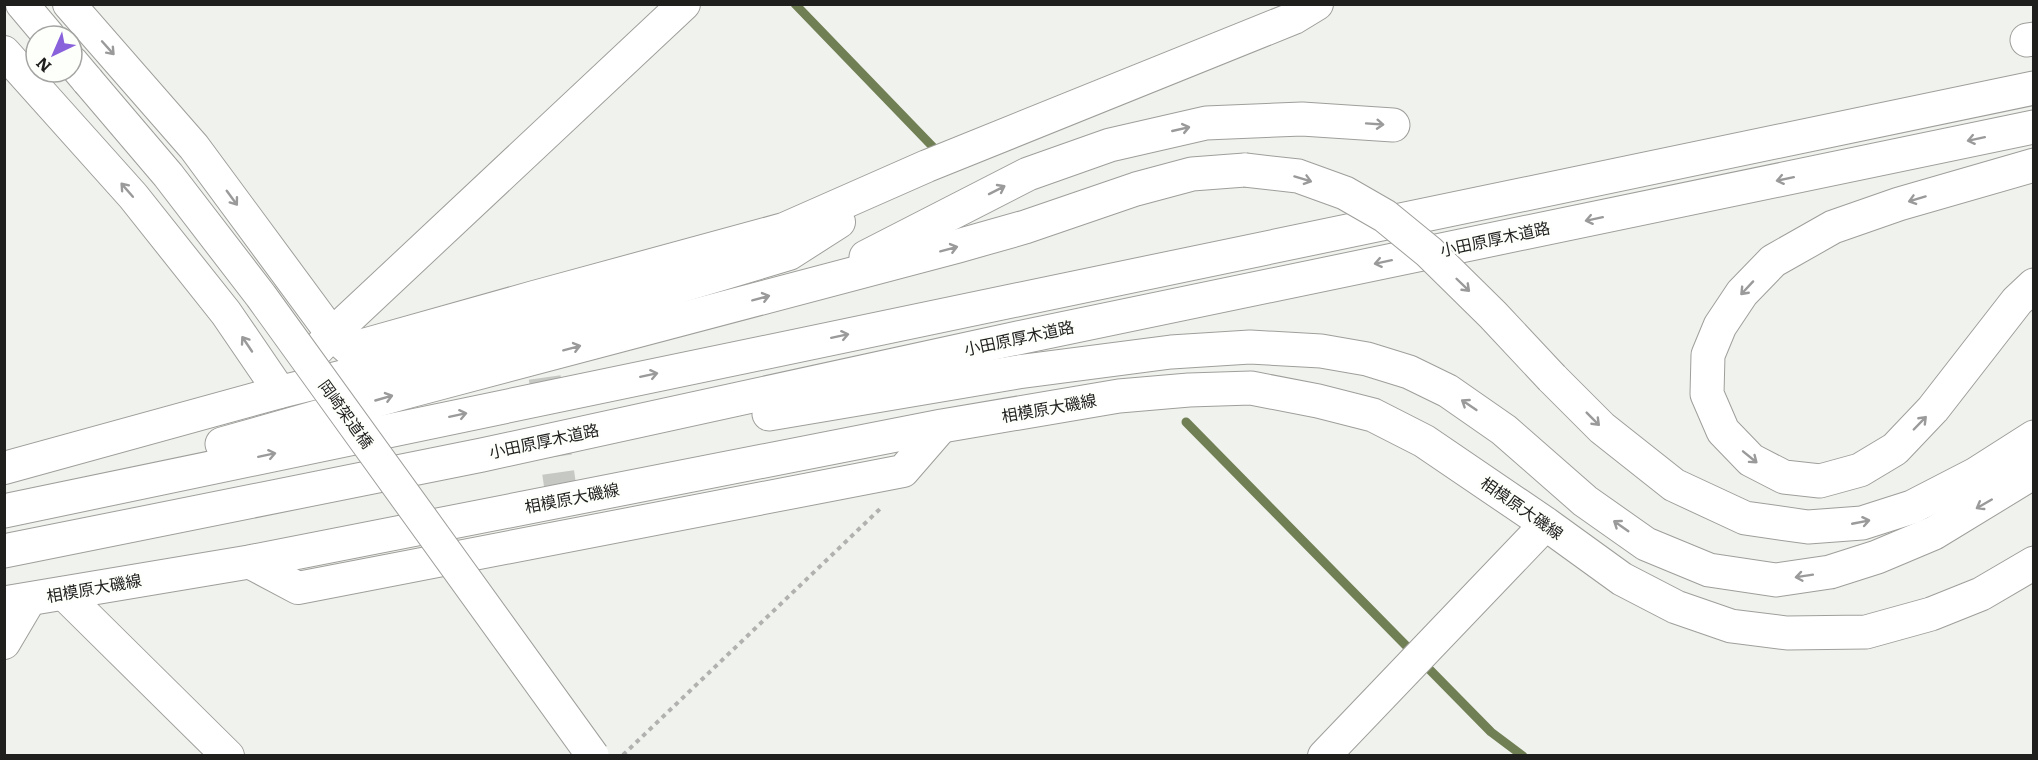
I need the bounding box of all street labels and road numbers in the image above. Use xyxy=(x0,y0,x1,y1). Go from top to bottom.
street label: 小田原厚木道路 xyxy=(1438,215,1552,261)
street label: 小田原厚木道路 xyxy=(962,314,1076,360)
street label: 岡崎架道橋 xyxy=(314,374,380,453)
street label: 相模原大磯線 xyxy=(999,387,1098,427)
street label: 小田原厚木道路 xyxy=(487,417,601,463)
street label: 相模原大磯線 xyxy=(1476,470,1569,545)
street label: 相模原大磯線 xyxy=(522,476,621,518)
street label: 相模原大磯線 xyxy=(44,567,143,607)

